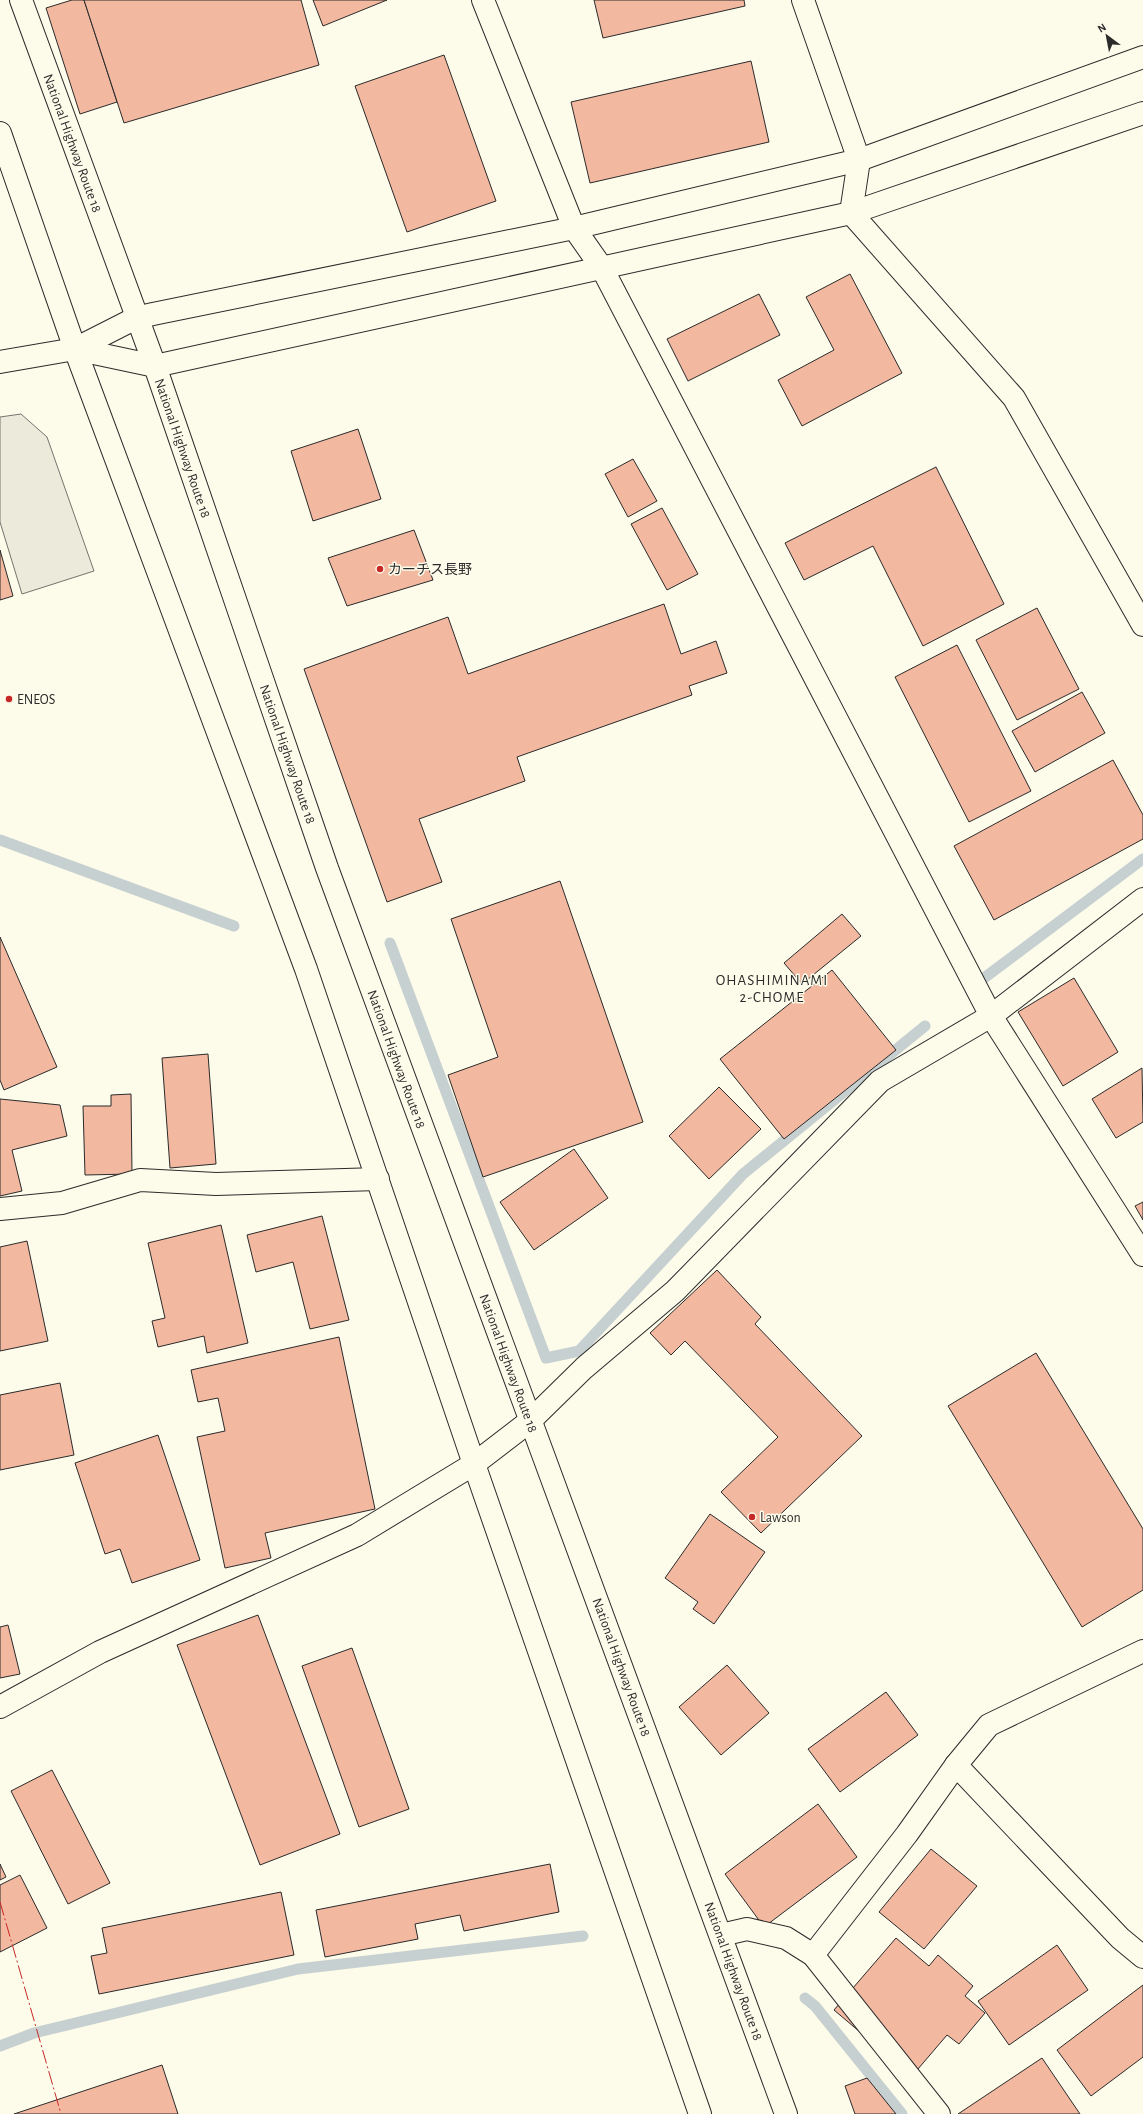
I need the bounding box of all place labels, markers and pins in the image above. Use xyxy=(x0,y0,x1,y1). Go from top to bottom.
place label: カーチス長野 xyxy=(388,562,472,577)
marker: カーチス長野 xyxy=(375,564,385,574)
place label: ENEOS xyxy=(17,693,55,707)
marker: ENEOS xyxy=(4,694,14,704)
place label: Lawson xyxy=(760,1511,801,1525)
marker: Lawson xyxy=(747,1512,757,1522)

